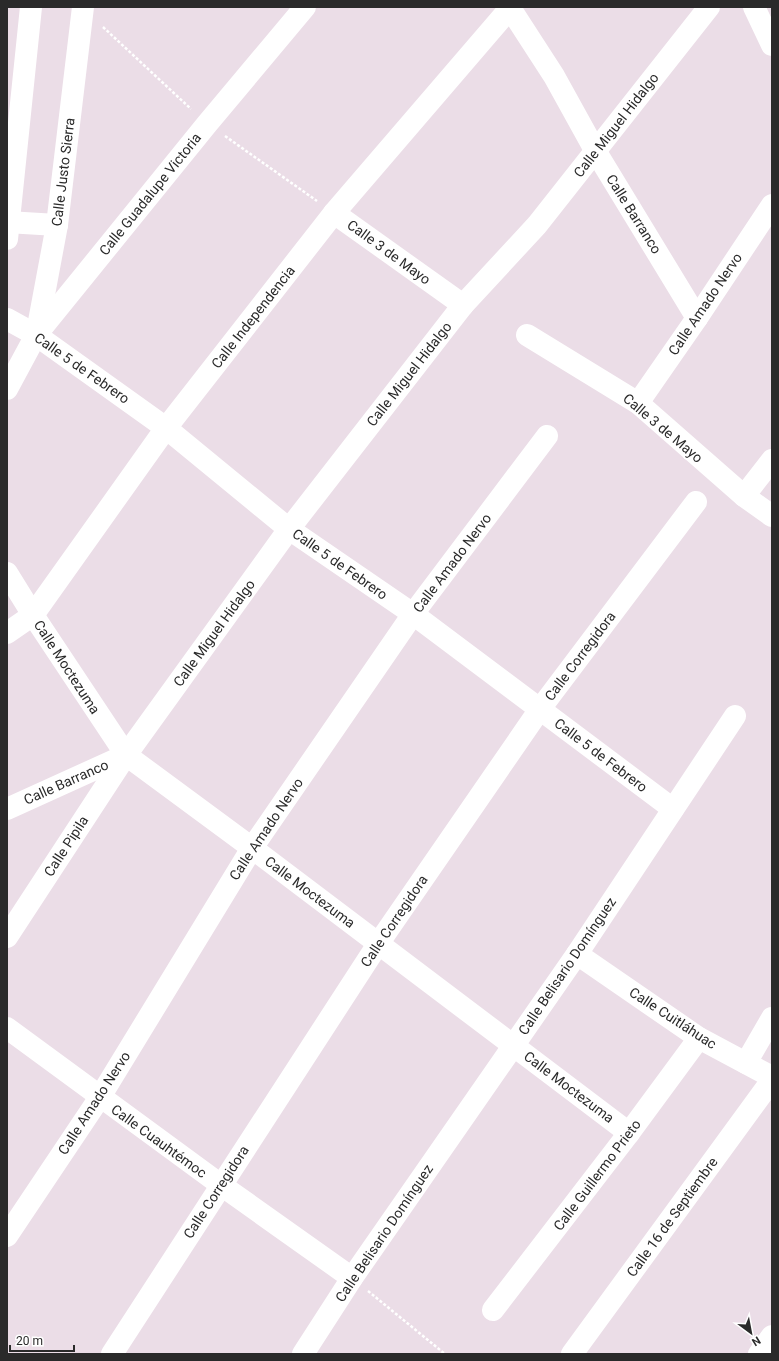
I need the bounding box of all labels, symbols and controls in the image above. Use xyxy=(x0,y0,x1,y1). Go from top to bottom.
street label: Calle Miguel Hidalgo xyxy=(570,70,662,180)
street label: Calle Justo Sierra xyxy=(48,117,78,227)
street label: Calle Guadalupe Victoria xyxy=(96,130,204,258)
street label: Calle Barranco xyxy=(603,171,665,257)
street label: Calle 3 de Mayo xyxy=(344,216,434,288)
street label: Calle Amado Nervo xyxy=(665,250,745,358)
street label: Calle Independencia xyxy=(208,263,298,371)
street label: Calle Miguel Hidalgo xyxy=(363,319,455,429)
street label: Calle 5 de Febrero xyxy=(32,329,133,407)
street label: Calle 3 de Mayo xyxy=(620,390,706,466)
street label: Calle Amado Nervo xyxy=(410,510,494,616)
street label: Calle 5 de Febrero xyxy=(290,525,391,603)
street label: Calle Miguel Hidalgo xyxy=(170,576,258,690)
street label: Calle Corregidora xyxy=(541,608,619,704)
street label: Calle Moctezuma xyxy=(31,617,103,717)
street label: Calle 5 de Febrero xyxy=(551,715,651,795)
street label: Calle Barranco xyxy=(21,756,111,808)
street label: Calle Amado Nervo xyxy=(226,775,306,883)
street label: Calle Pipila xyxy=(41,813,91,879)
street label: Calle Moctezuma xyxy=(262,853,358,931)
street label: Calle Corregidora xyxy=(357,872,431,970)
street label: Calle Belisario Domínguez xyxy=(515,894,619,1038)
street label: Calle Cuitláhuac xyxy=(626,984,720,1052)
street label: Calle Amado Nervo xyxy=(55,1048,133,1158)
street label: Calle Moctezuma xyxy=(521,1048,617,1126)
street label: Calle Cuauhtémoc xyxy=(108,1101,210,1181)
street label: Calle Guillermo Prieto xyxy=(550,1116,644,1234)
street label: Calle Corregidora xyxy=(180,1143,252,1241)
street label: Calle 16 de Septiembre xyxy=(623,1154,721,1280)
street label: Calle Belisario Domínguez xyxy=(332,1161,436,1305)
north arrow xyxy=(731,1313,771,1353)
scale bar xyxy=(10,1327,74,1353)
text: N xyxy=(749,1333,763,1349)
text: 20 m xyxy=(16,1334,43,1348)

